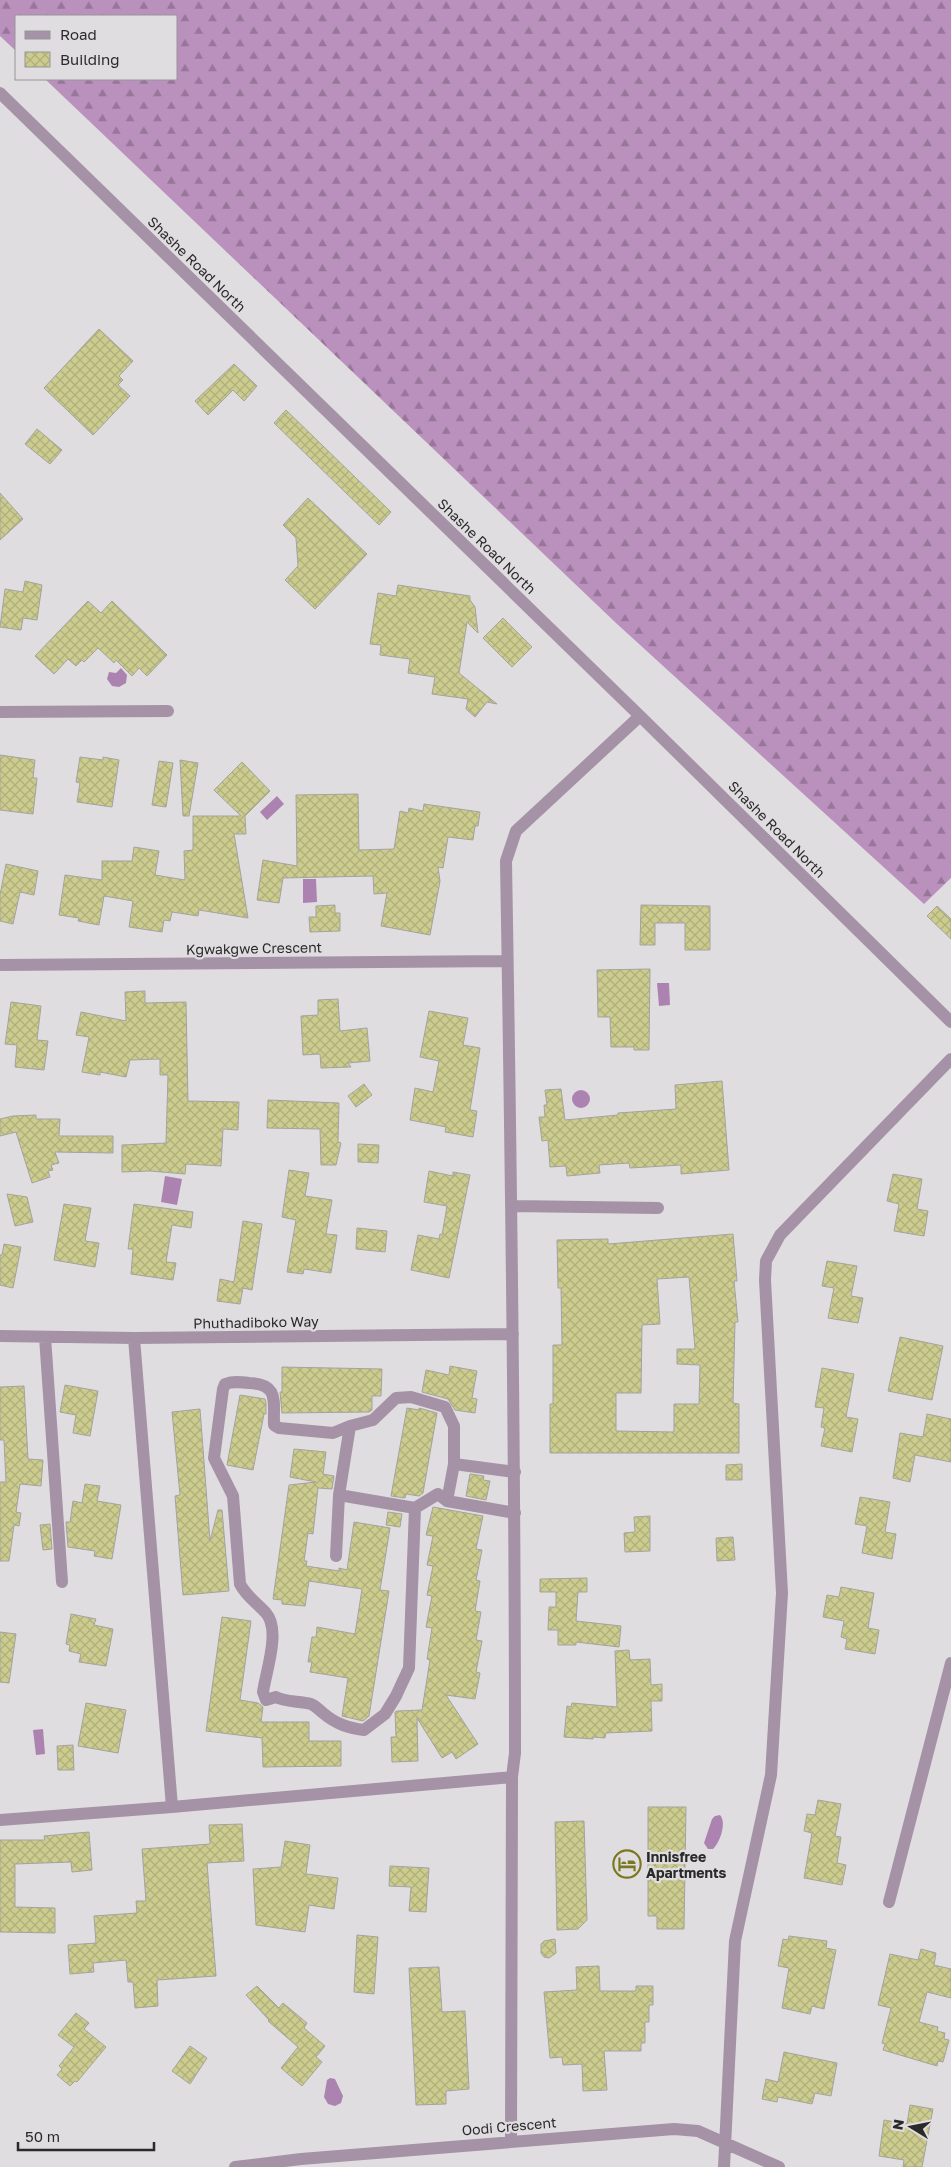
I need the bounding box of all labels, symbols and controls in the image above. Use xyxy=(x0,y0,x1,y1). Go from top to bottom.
legend xyxy=(15,15,178,80)
text: Road xyxy=(60,25,97,43)
text: Building xyxy=(60,50,120,68)
street label: Shashe Road North xyxy=(144,213,250,315)
street label: Shashe Road North xyxy=(434,495,540,597)
street label: Shashe Road North xyxy=(725,777,829,881)
street label: Kgwakgwe Crescent xyxy=(186,938,322,958)
street label: Phuthadiboko Way xyxy=(193,1312,319,1332)
place label: Innisfree Apartments xyxy=(646,1848,727,1881)
hotel icon: Innisfree Apartments xyxy=(612,1849,642,1879)
north arrow xyxy=(886,2102,936,2152)
street label: Oodi Crescent xyxy=(461,2113,557,2139)
text: N xyxy=(888,2118,907,2131)
scale bar xyxy=(18,2120,154,2152)
text: 50 m xyxy=(25,2127,60,2145)

